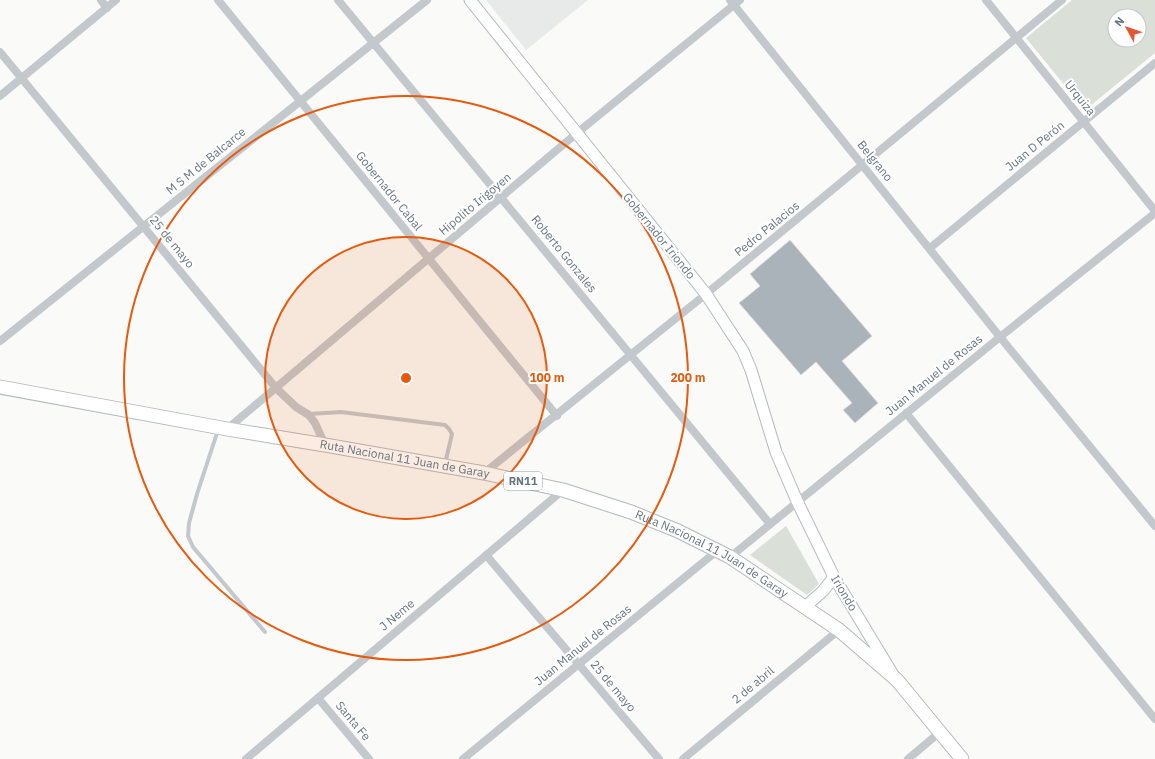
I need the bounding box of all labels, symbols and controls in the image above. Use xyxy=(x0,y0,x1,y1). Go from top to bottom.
north arrow xyxy=(1107,8,1147,48)
text: N xyxy=(1111,14,1127,29)
street label: Urquiza xyxy=(1062,77,1100,119)
street label: Juan D Perón xyxy=(1002,117,1067,174)
street label: M S M de Balcarce xyxy=(163,124,249,197)
street label: Belgrano xyxy=(854,137,897,184)
street label: Gobernador Cabal xyxy=(353,148,426,233)
street label: Hipolito Irigoyen xyxy=(436,169,514,238)
street label: Gobernador Iriondo xyxy=(620,190,699,282)
street label: Pedro Palacios xyxy=(731,198,802,259)
street label: 25 de mayo xyxy=(147,212,198,271)
street label: Roberto Gonzales xyxy=(529,212,600,296)
street label: Juan Manuel de Rosas xyxy=(882,331,985,418)
text: 100 m xyxy=(529,370,565,385)
text: 200 m xyxy=(670,370,706,385)
centre of rings xyxy=(399,371,413,385)
street label: Ruta Nacional 11 Juan de Garay xyxy=(319,436,491,481)
road number: RN11 xyxy=(504,472,542,490)
street label: Ruta Nacional 11 Juan de Garay xyxy=(633,506,791,601)
street label: Iriondo xyxy=(828,572,861,614)
street label: J Neme xyxy=(376,595,418,634)
street label: Juan Manuel de Rosas xyxy=(531,601,634,688)
street label: 25 de mayo xyxy=(587,657,640,715)
street label: 2 de abril xyxy=(729,663,777,707)
street label: Santa Fe xyxy=(333,698,374,744)

